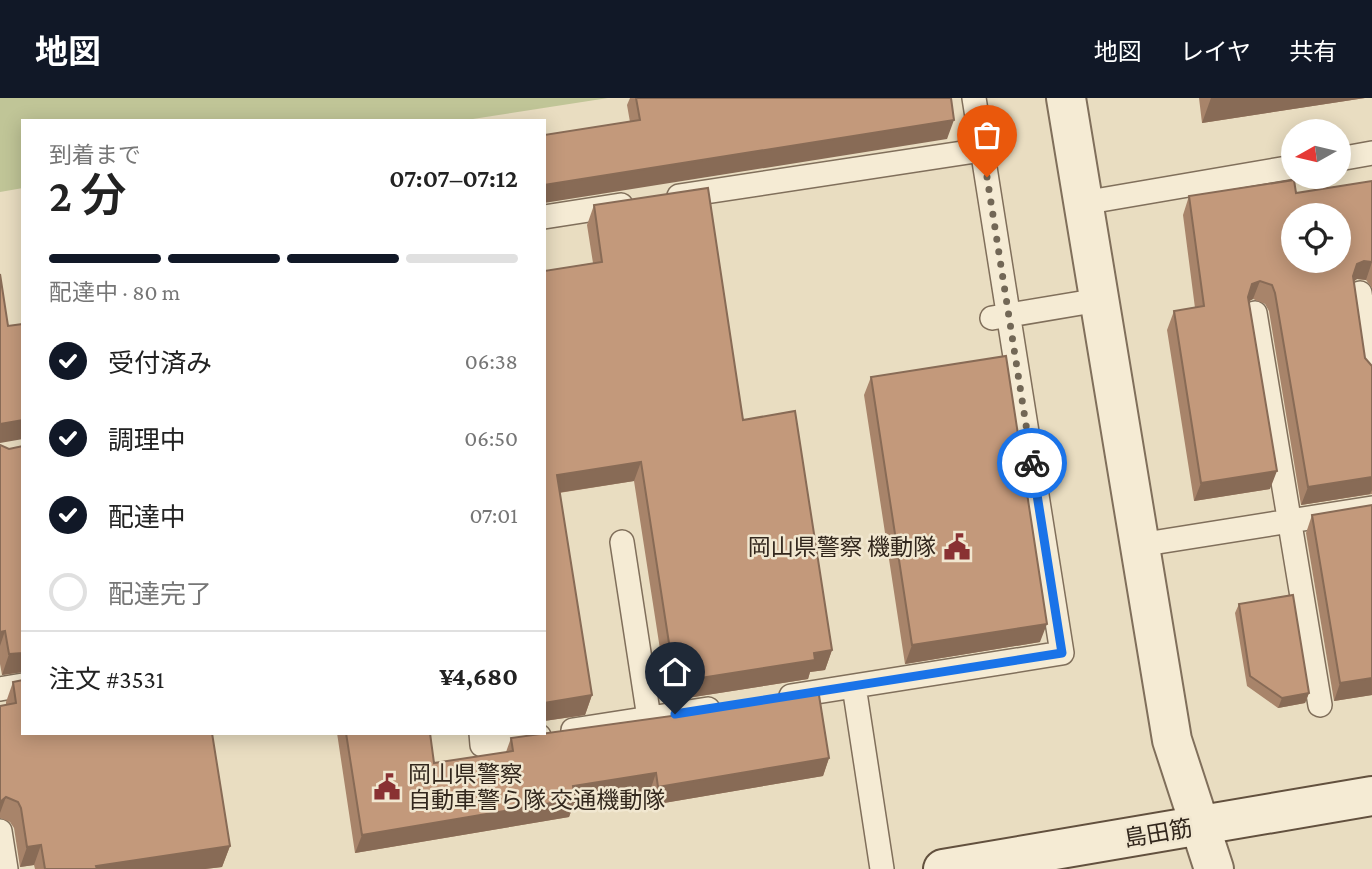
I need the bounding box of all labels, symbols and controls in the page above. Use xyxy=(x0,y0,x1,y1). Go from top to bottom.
text: 地図 xyxy=(35,33,101,70)
text: 地図 xyxy=(1094,38,1142,65)
text: レイヤ xyxy=(1180,38,1251,65)
text: 共有 xyxy=(1289,38,1337,65)
pin xyxy=(957,105,1017,177)
icon: bag xyxy=(968,116,1006,154)
north arrow xyxy=(1281,119,1351,189)
map controls xyxy=(1281,119,1351,273)
text: 到着まで xyxy=(49,142,141,168)
text: 07:07–07:12 xyxy=(389,164,518,193)
text: 2 分 xyxy=(49,170,127,221)
button: locate xyxy=(1281,203,1351,273)
text: 配達中 · 80 m xyxy=(49,279,180,305)
icon: check xyxy=(49,342,87,380)
text: 06:38 xyxy=(465,348,518,374)
text: 受付済み xyxy=(108,349,212,378)
icon: check xyxy=(49,419,87,457)
text: 06:50 xyxy=(464,425,518,451)
text: 調理中 xyxy=(108,426,186,455)
courier xyxy=(997,428,1067,498)
icon: bike xyxy=(1013,444,1051,482)
icon: check xyxy=(49,496,87,534)
text: 07:01 xyxy=(469,502,518,528)
text: 配達中 xyxy=(108,503,186,532)
public building icon: 岡山県警察 機動隊 xyxy=(942,532,972,562)
place label: 岡山県警察 機動隊 xyxy=(748,534,936,560)
text: 配達完了 xyxy=(108,580,212,609)
pin xyxy=(645,642,705,714)
icon: home xyxy=(656,653,694,691)
text: ¥4,680 xyxy=(439,662,518,691)
text: 注文 #3531 xyxy=(49,665,164,694)
place label: 岡山県警察 自動車警ら隊 交通機動隊 xyxy=(408,761,665,813)
public building icon: 岡山県警察 自動車警ら隊 交通機動隊 xyxy=(372,772,402,802)
street label: 島田筋 xyxy=(1122,814,1194,852)

